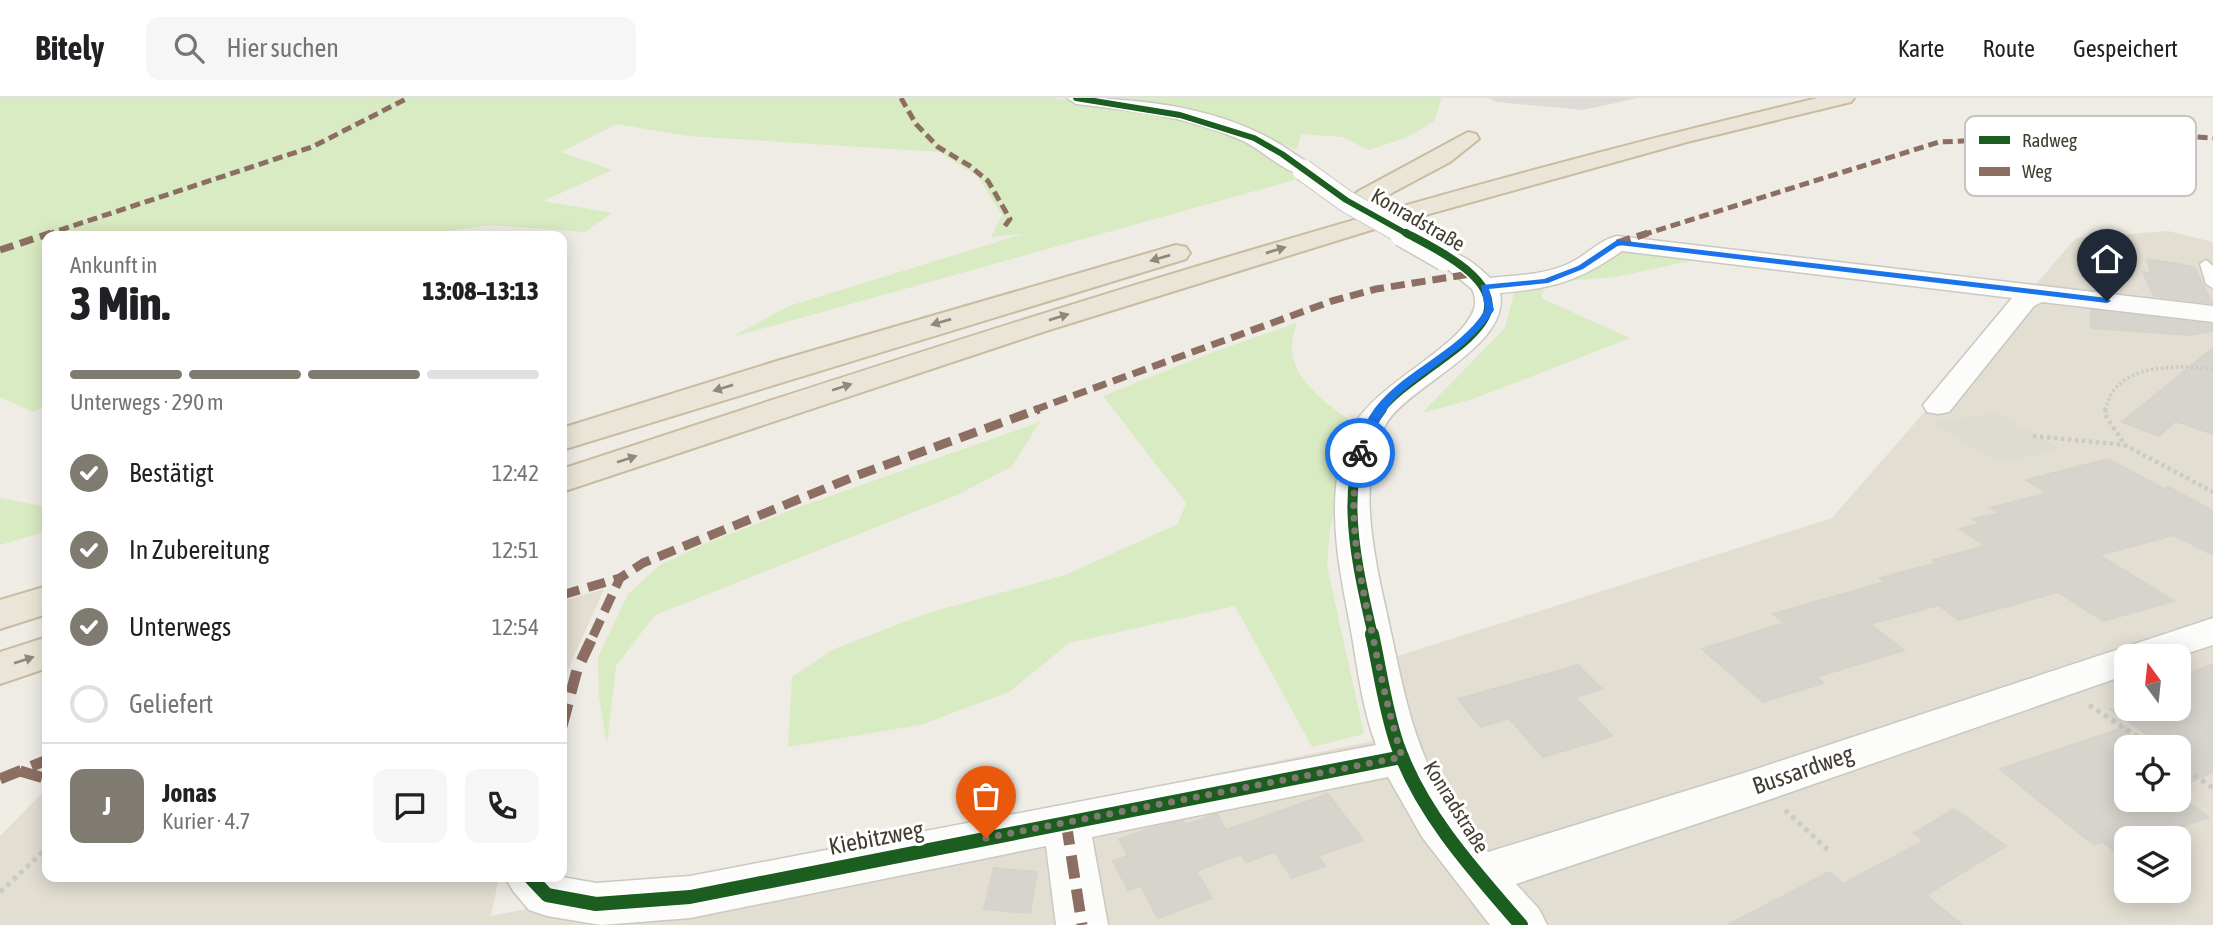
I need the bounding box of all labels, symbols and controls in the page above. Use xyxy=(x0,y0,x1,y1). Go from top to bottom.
search box xyxy=(146,17,636,80)
text: Bitely xyxy=(35,29,104,67)
icon: search xyxy=(170,29,208,67)
text: Hier suchen xyxy=(226,33,339,63)
text: Karte xyxy=(1898,35,1944,62)
text: Route xyxy=(1982,35,2035,62)
text: Gespeichert xyxy=(2073,35,2178,62)
legend xyxy=(1965,116,2196,196)
text: Radweg xyxy=(2022,129,2078,151)
text: Weg xyxy=(2022,160,2053,182)
street label: Konradstraße xyxy=(1368,183,1469,255)
pin xyxy=(2077,229,2137,301)
icon: home xyxy=(2088,240,2126,278)
one-way arrow xyxy=(1266,244,1287,255)
text: Ankunft in xyxy=(70,252,157,278)
one-way arrow xyxy=(1149,253,1170,263)
text: 13:08–13:13 xyxy=(422,276,539,306)
text: 3 Min. xyxy=(70,277,170,330)
one-way arrow xyxy=(1048,311,1069,321)
one-way arrow xyxy=(931,318,952,328)
one-way arrow xyxy=(832,382,853,392)
one-way arrow xyxy=(712,384,733,394)
text: Unterwegs · 290 m xyxy=(70,389,224,415)
courier xyxy=(1325,418,1395,488)
icon: bike xyxy=(1341,434,1379,472)
one-way arrow xyxy=(616,453,637,464)
icon: check xyxy=(70,454,108,492)
text: Bestätigt xyxy=(129,458,214,488)
text: 12:42 xyxy=(492,460,539,486)
icon: check xyxy=(70,531,108,569)
text: In Zubereitung xyxy=(129,535,269,565)
text: 12:51 xyxy=(492,537,539,563)
icon: check xyxy=(70,608,108,646)
text: Unterwegs xyxy=(129,612,231,642)
text: 12:54 xyxy=(492,614,539,640)
north arrow xyxy=(2114,644,2191,721)
map controls xyxy=(2114,644,2191,903)
one-way arrow xyxy=(13,654,34,665)
text: Geliefert xyxy=(129,689,213,719)
button: locate xyxy=(2114,735,2191,812)
street label: Bussardweg xyxy=(1749,739,1857,799)
street label: Konradstraße xyxy=(1419,756,1495,857)
pin xyxy=(956,766,1016,838)
button: chat xyxy=(373,769,447,843)
button: phone xyxy=(465,769,539,843)
icon: bag xyxy=(967,777,1005,815)
text: Jonas xyxy=(162,778,216,808)
text: J xyxy=(103,791,111,821)
text: Kurier · 4.7 xyxy=(162,808,250,834)
street label: Kiebitzweg xyxy=(826,815,926,860)
button: layers xyxy=(2114,826,2191,903)

